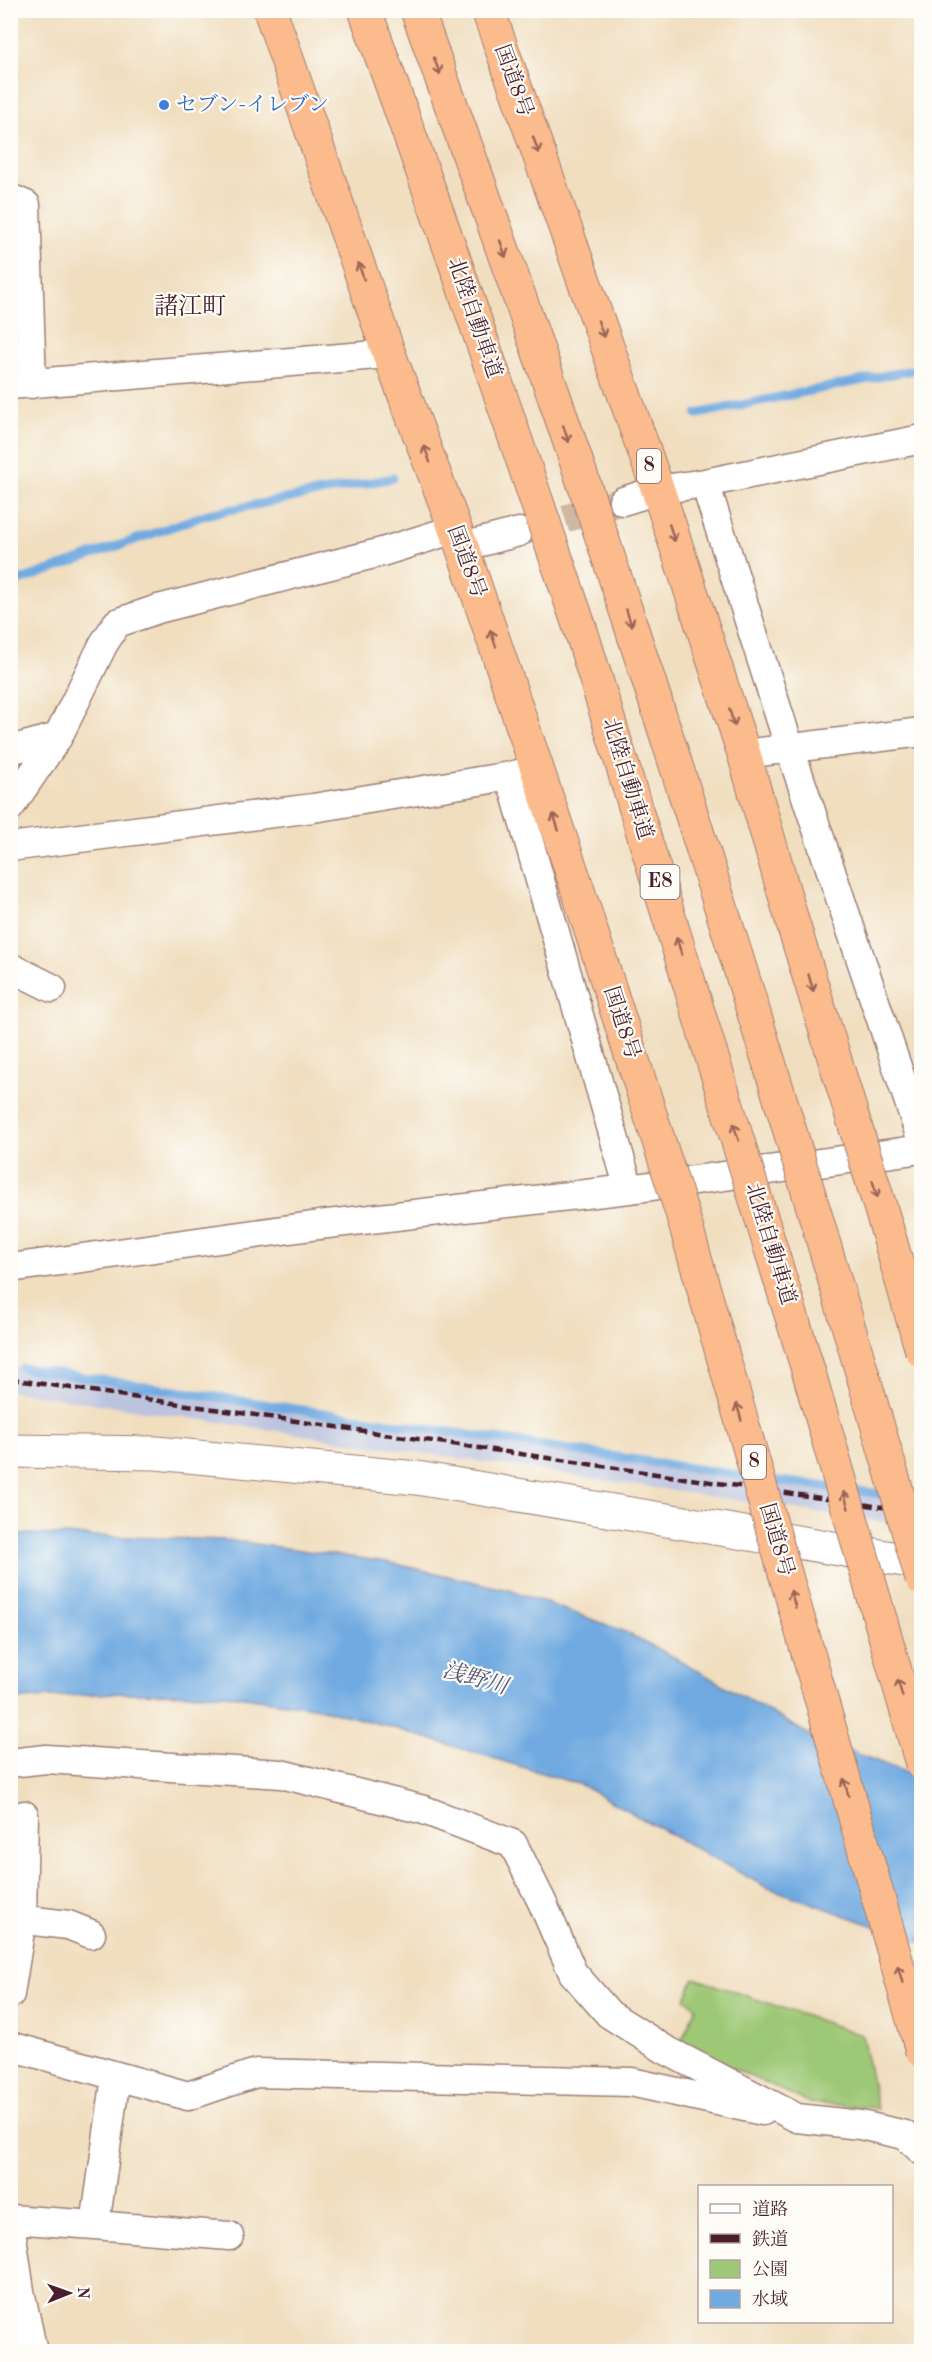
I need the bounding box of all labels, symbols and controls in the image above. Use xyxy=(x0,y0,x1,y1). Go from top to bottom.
street label: 国道8号 xyxy=(490,41,538,120)
one-way arrow xyxy=(432,56,443,74)
place label: セブン-イレブン xyxy=(176,93,329,116)
marker: セブン-イレブン xyxy=(157,98,171,112)
one-way arrow xyxy=(531,135,542,154)
one-way arrow xyxy=(498,239,509,258)
street label: 北陸自動車道 xyxy=(444,254,506,381)
one-way arrow xyxy=(354,262,365,281)
district label: 諸江町 xyxy=(154,293,226,320)
one-way arrow xyxy=(596,319,607,337)
one-way arrow xyxy=(561,424,572,443)
one-way arrow xyxy=(420,445,431,464)
road number: 8 xyxy=(637,449,661,483)
street label: 国道8号 xyxy=(443,522,491,601)
one-way arrow xyxy=(667,523,678,542)
one-way arrow xyxy=(624,608,635,627)
one-way arrow xyxy=(487,628,498,647)
one-way arrow xyxy=(727,708,738,727)
street label: 北陸自動車道 xyxy=(599,715,657,842)
one-way arrow xyxy=(549,813,560,832)
road number: E8 xyxy=(640,865,680,899)
one-way arrow xyxy=(673,937,684,956)
one-way arrow xyxy=(806,973,817,992)
street label: 国道8号 xyxy=(599,983,645,1062)
one-way arrow xyxy=(730,1123,741,1142)
one-way arrow xyxy=(870,1179,881,1198)
street label: 北陸自動車道 xyxy=(742,1180,800,1307)
one-way arrow xyxy=(733,1403,744,1422)
road number: 8 xyxy=(742,1445,766,1479)
one-way arrow xyxy=(840,1491,851,1510)
street label: 国道8号 xyxy=(756,1500,798,1579)
one-way arrow xyxy=(786,1590,798,1609)
water label: 浅野川 xyxy=(440,1657,512,1699)
one-way arrow xyxy=(894,1678,905,1697)
one-way arrow xyxy=(840,1778,851,1797)
one-way arrow xyxy=(894,1965,905,1984)
legend xyxy=(698,2185,893,2323)
text: 道路 xyxy=(752,2199,788,2219)
text: 鉄道 xyxy=(752,2229,788,2249)
text: 公園 xyxy=(752,2260,788,2279)
north arrow xyxy=(39,2263,99,2323)
text: N xyxy=(74,2287,90,2300)
text: 水域 xyxy=(752,2289,788,2309)

